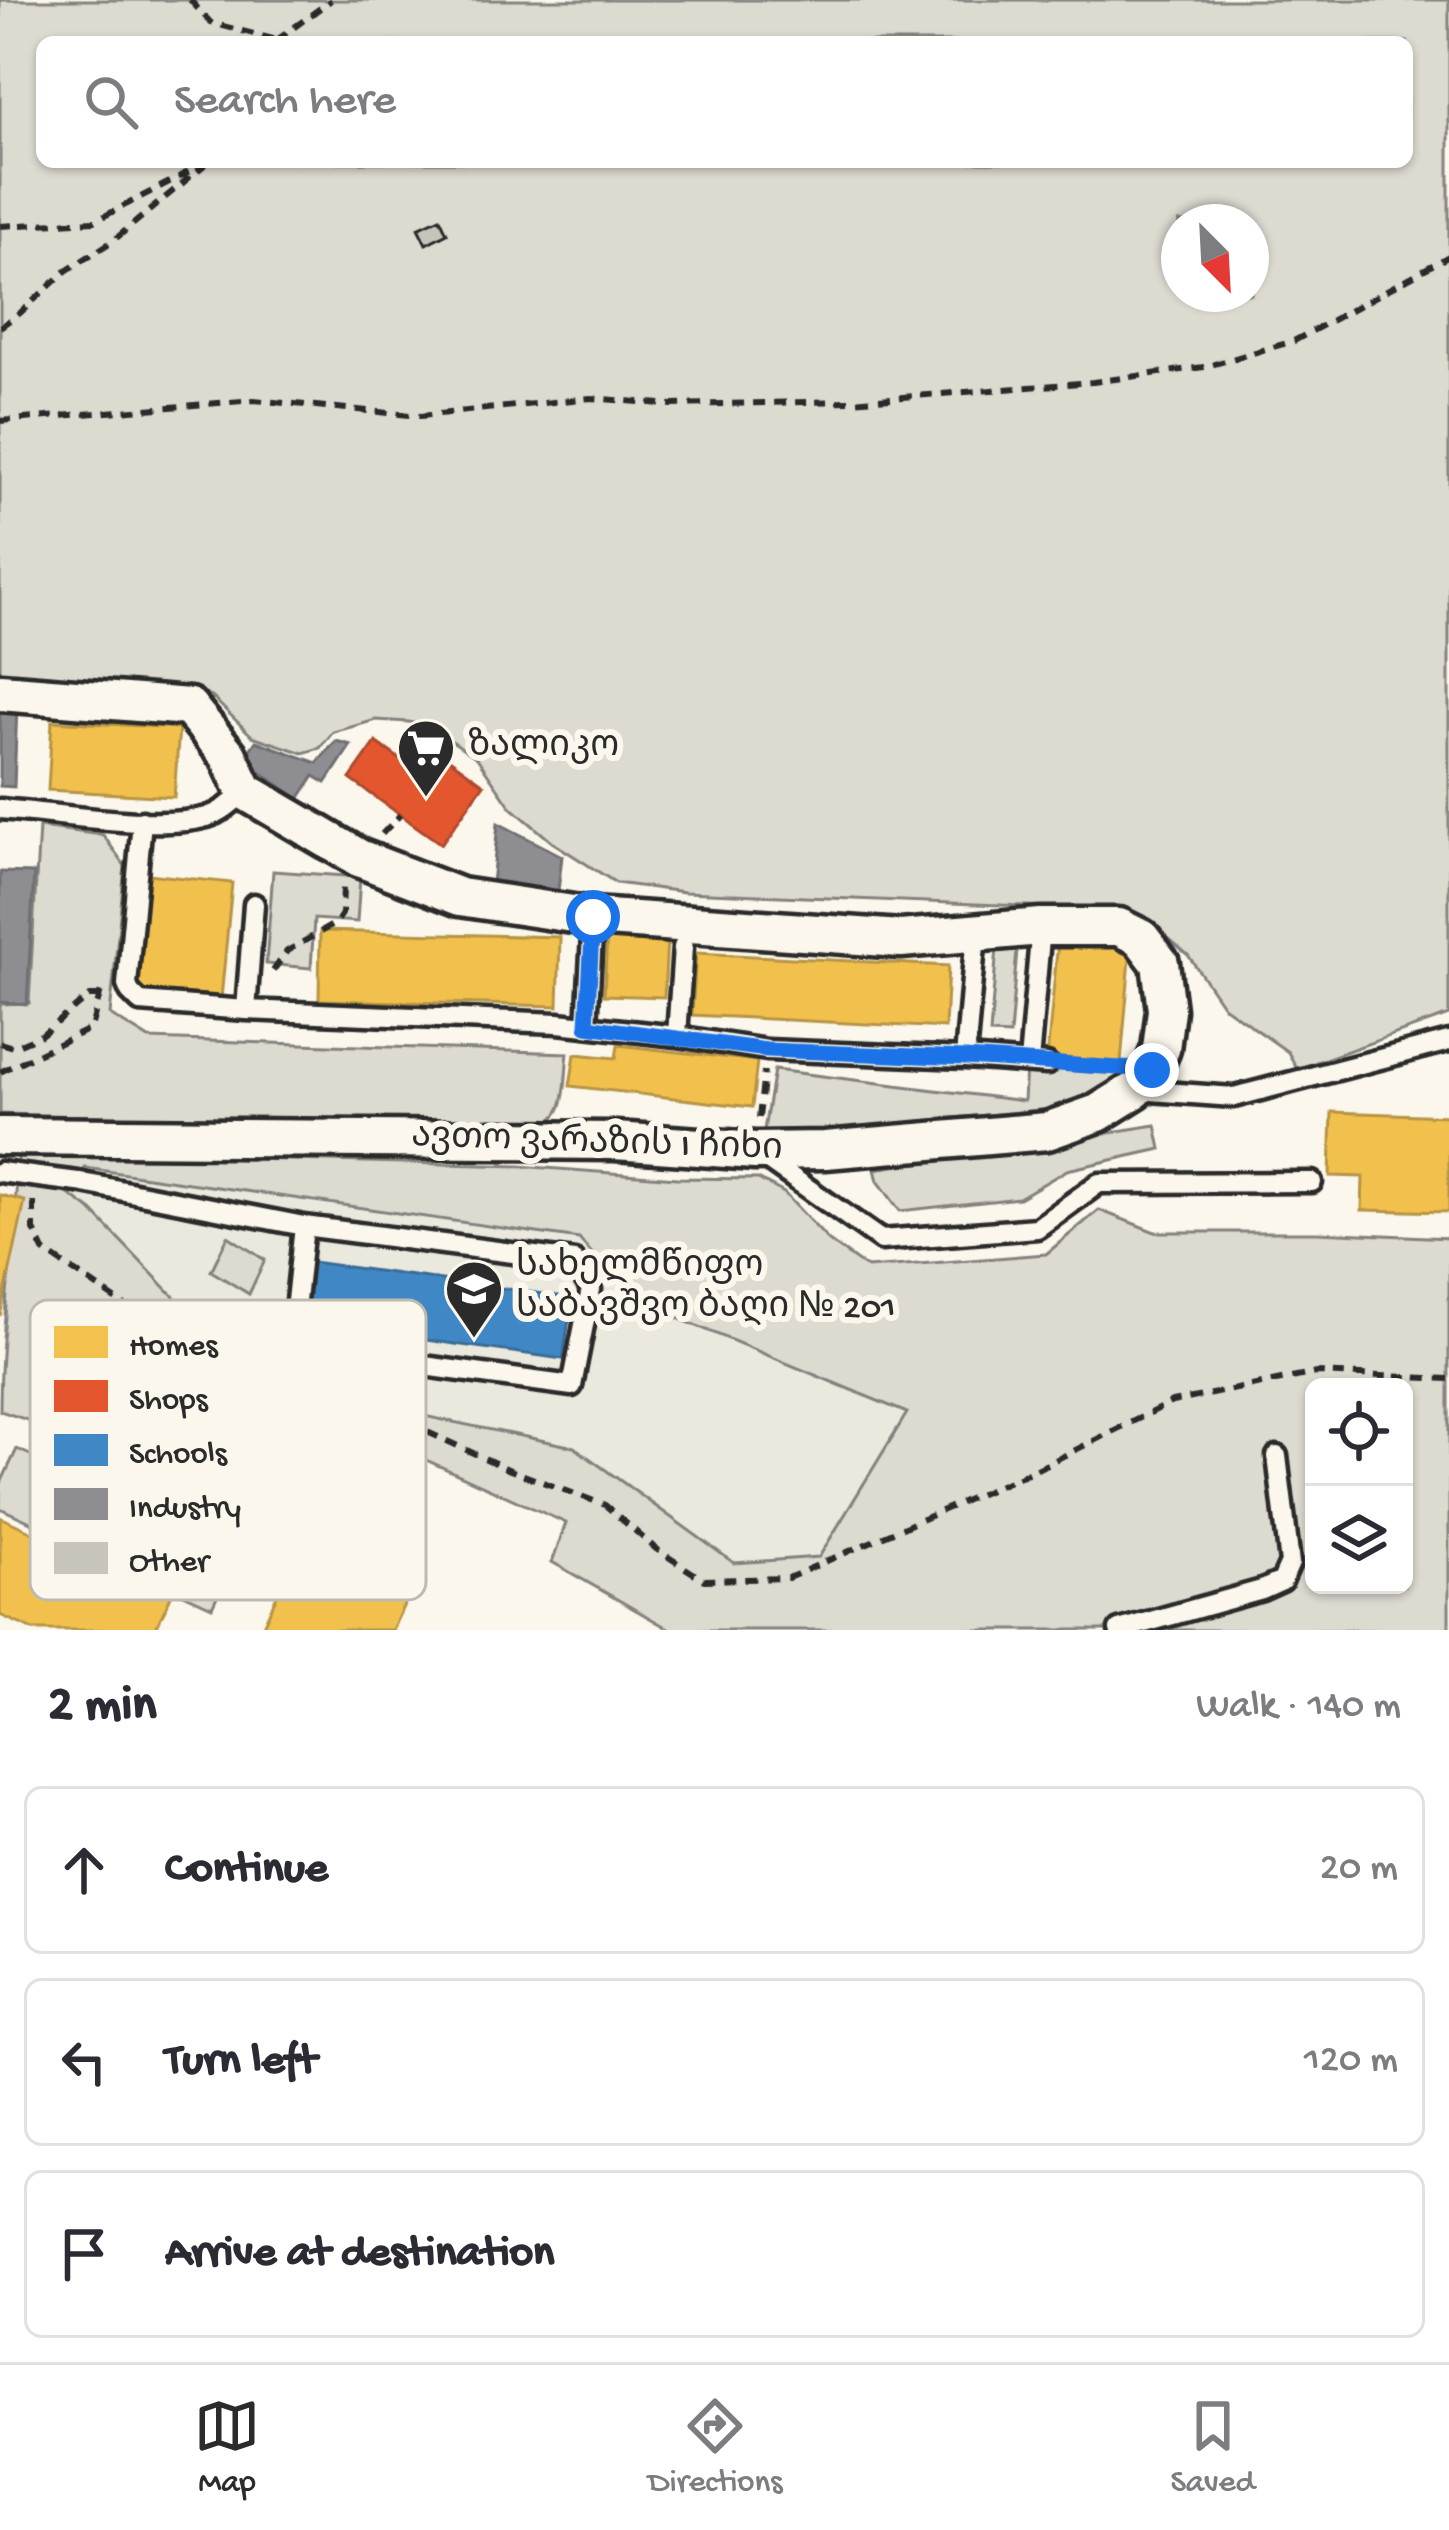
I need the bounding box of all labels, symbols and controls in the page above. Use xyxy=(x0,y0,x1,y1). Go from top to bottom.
search box xyxy=(36,36,1413,168)
icon: search xyxy=(78,69,144,135)
text: Search here xyxy=(174,76,396,129)
north arrow xyxy=(1161,204,1269,312)
supermarket icon: ზალიკო xyxy=(395,717,457,799)
place label: ზალიკო xyxy=(468,727,619,770)
route start xyxy=(566,890,620,944)
route end xyxy=(1125,1043,1179,1097)
street label: ავთო ვარაზის I ჩიხი xyxy=(411,1116,783,1173)
place label: სახელმწიფო საბავშვო ბაღი № 201 xyxy=(516,1247,896,1331)
school or university icon: სახელმწიფო საბავშვო ბაღი № 201 xyxy=(443,1258,505,1340)
legend xyxy=(30,1300,426,1600)
text: Homes xyxy=(129,1329,218,1367)
map controls xyxy=(1305,1378,1413,1594)
button: locate xyxy=(1305,1378,1413,1486)
text: Shops xyxy=(129,1383,208,1421)
text: Schools xyxy=(129,1437,228,1475)
button: layers xyxy=(1305,1486,1413,1594)
text: Industry xyxy=(129,1491,241,1529)
text: Other xyxy=(129,1545,212,1583)
text: 2 min xyxy=(48,1678,157,1738)
text: Walk · 140 m xyxy=(1196,1685,1401,1731)
icon: ahead xyxy=(51,1837,117,1903)
text: Continue xyxy=(165,1844,328,1897)
text: 20 m xyxy=(1320,1847,1398,1893)
icon: left xyxy=(51,2029,117,2095)
text: Turn left xyxy=(165,2036,317,2089)
text: 120 m xyxy=(1304,2039,1398,2085)
icon: arrive xyxy=(51,2221,117,2287)
text: Arrive at destination xyxy=(165,2228,554,2281)
tab: Map xyxy=(194,2393,260,2503)
tab: Directions xyxy=(648,2393,782,2503)
tab: Saved xyxy=(1170,2393,1255,2503)

